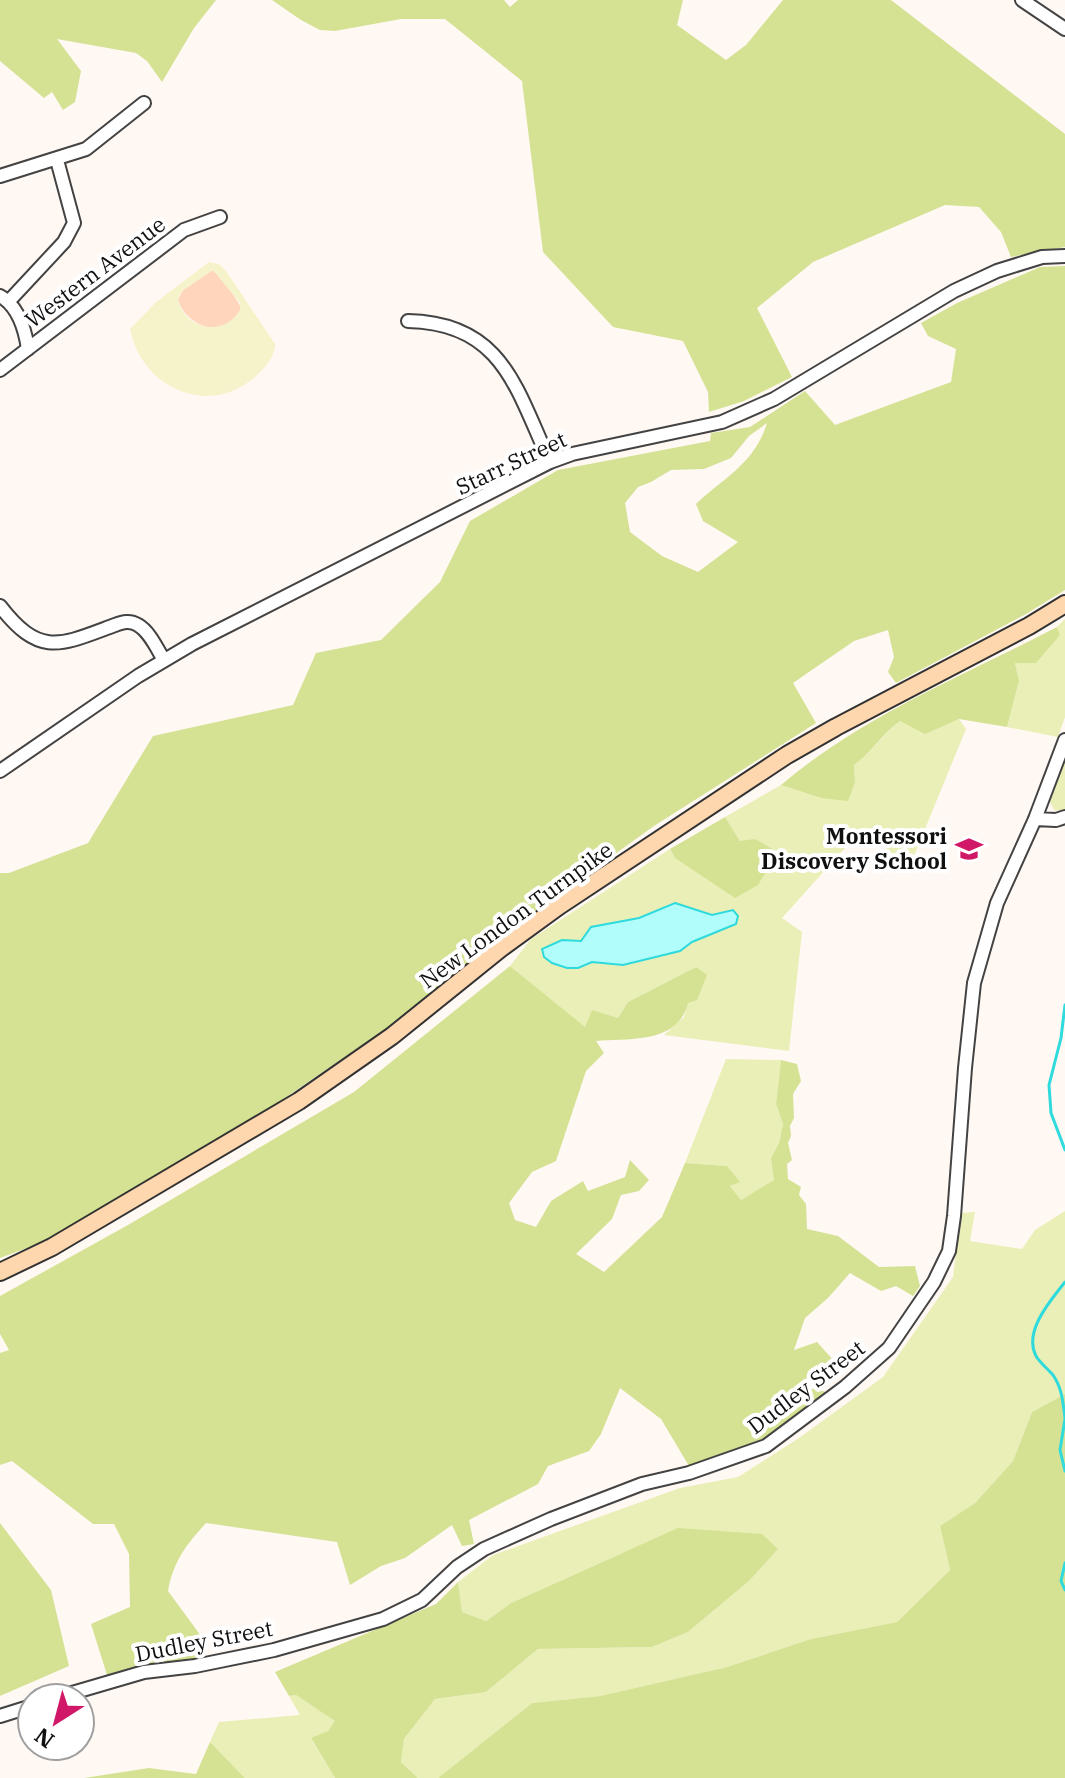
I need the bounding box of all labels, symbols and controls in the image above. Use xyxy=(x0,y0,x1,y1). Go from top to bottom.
street label: Western Avenue xyxy=(19,209,171,334)
street label: Starr Street xyxy=(451,424,571,501)
place label: Montessori Discovery School xyxy=(761,821,947,875)
school or university icon: Montessori Discovery School xyxy=(954,834,984,864)
street label: New London Turnpike xyxy=(414,835,618,994)
street label: Dudley Street xyxy=(741,1333,870,1440)
street label: Dudley Street xyxy=(133,1613,275,1668)
north arrow xyxy=(16,1682,96,1762)
text: N xyxy=(28,1722,60,1755)

